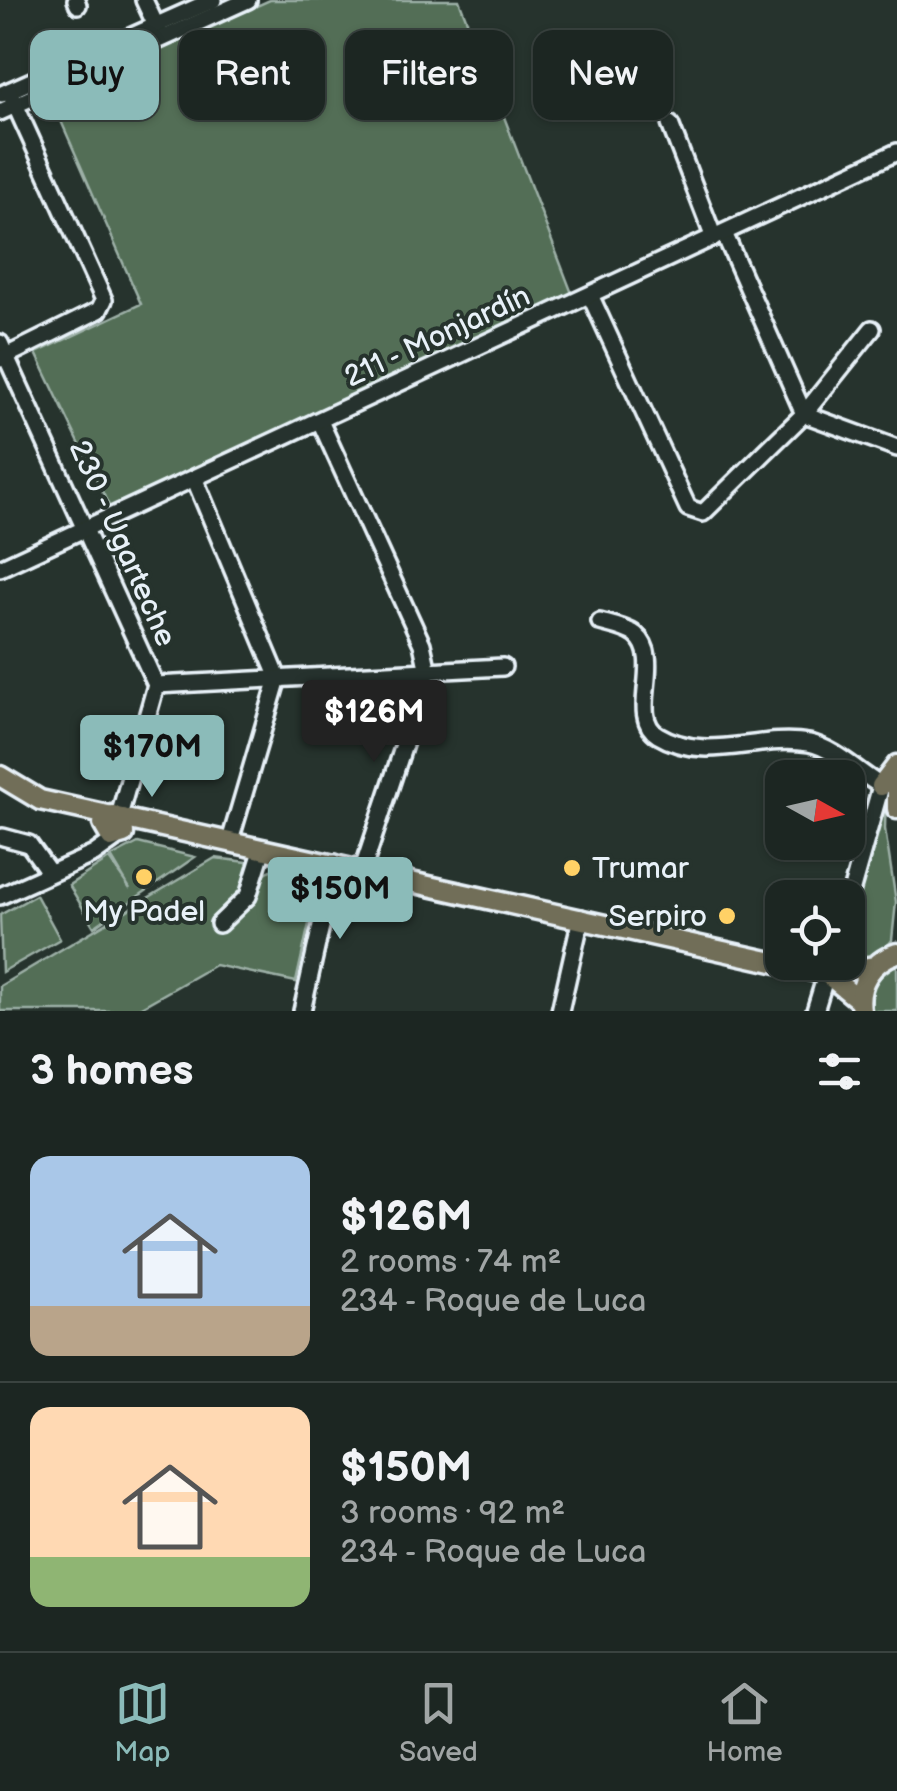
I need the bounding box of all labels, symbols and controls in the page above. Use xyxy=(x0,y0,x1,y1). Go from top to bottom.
chip: Buy xyxy=(30,30,159,120)
chip: Rent xyxy=(179,30,325,120)
chip: Filters xyxy=(345,30,513,120)
chip: New xyxy=(533,30,673,120)
street label: 211 - Monjardín xyxy=(339,278,536,396)
street label: 230 - Ugarteche xyxy=(61,435,184,652)
pin: $126M xyxy=(304,680,444,765)
text: $126M xyxy=(324,693,424,732)
pin: $170M xyxy=(82,715,222,800)
text: $170M xyxy=(102,728,202,767)
north arrow xyxy=(765,760,865,860)
map controls xyxy=(765,760,865,980)
place label: Trumar xyxy=(592,851,690,887)
pin: $150M xyxy=(270,857,410,942)
marker: Trumar xyxy=(561,857,583,879)
marker: My Padel xyxy=(133,866,155,888)
text: $150M xyxy=(290,870,390,909)
button: locate xyxy=(765,880,865,980)
place label: My Padel xyxy=(83,894,205,930)
place label: Serpiro xyxy=(609,899,707,935)
marker: Serpiro xyxy=(716,905,738,927)
icon: filters xyxy=(812,1044,867,1099)
text: 3 homes xyxy=(30,1046,193,1097)
text: $126M xyxy=(340,1192,472,1243)
icon: home xyxy=(110,1196,230,1316)
text: 2 rooms · 74 m² xyxy=(340,1243,561,1282)
text: 234 - Roque de Luca xyxy=(340,1282,646,1321)
text: $150M xyxy=(340,1443,472,1494)
icon: home xyxy=(110,1447,230,1567)
text: 3 rooms · 92 m² xyxy=(340,1494,565,1533)
text: 234 - Roque de Luca xyxy=(340,1533,646,1572)
tab: Map xyxy=(114,1676,171,1769)
tab: Saved xyxy=(399,1676,478,1769)
tab: Home xyxy=(707,1676,783,1769)

